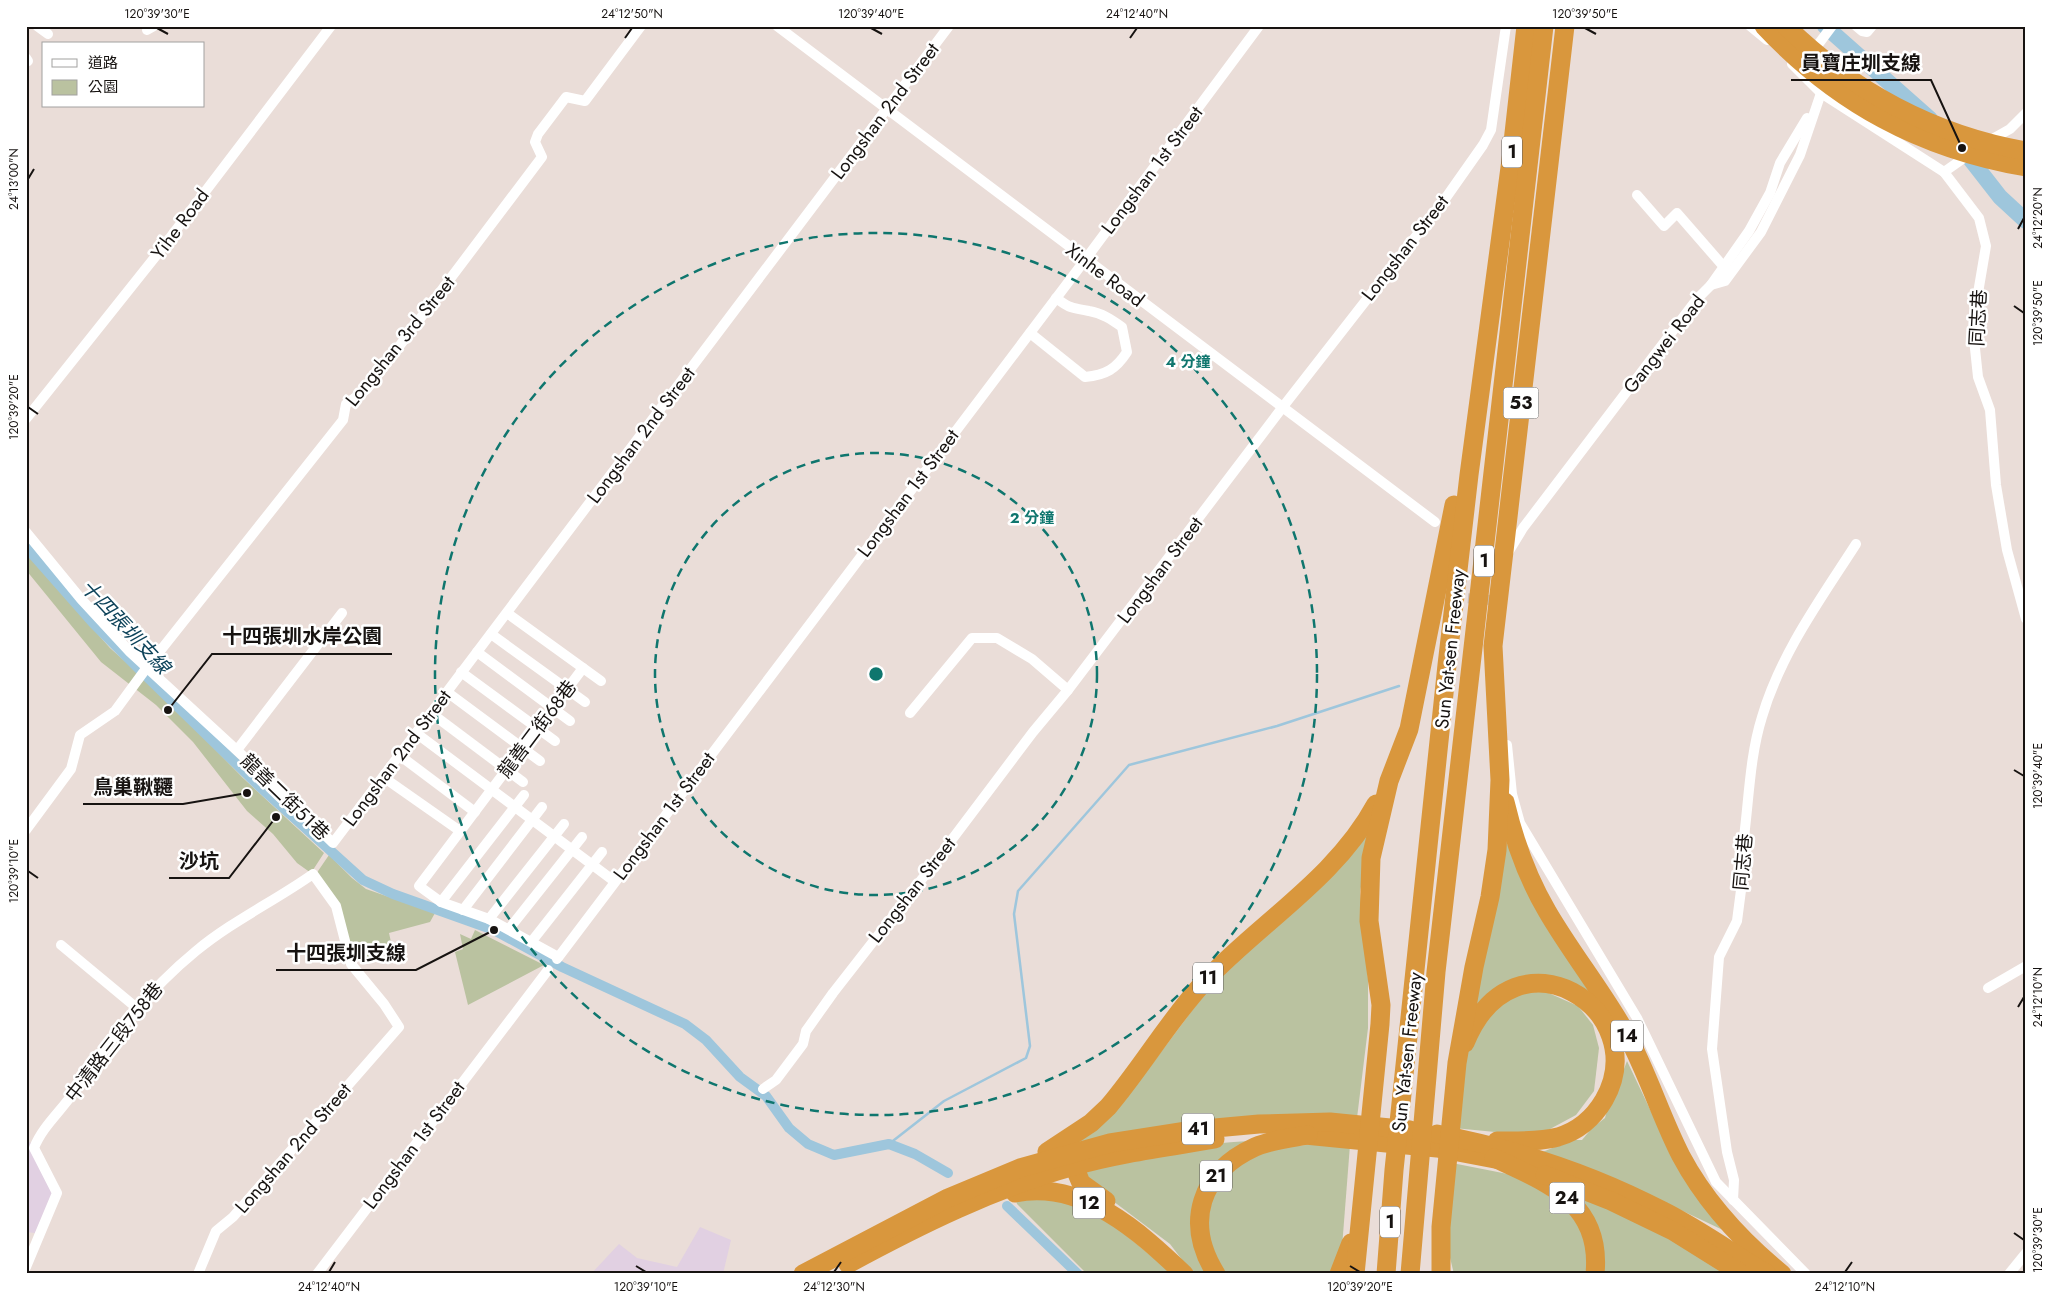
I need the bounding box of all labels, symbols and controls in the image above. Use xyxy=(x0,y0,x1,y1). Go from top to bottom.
text: 120°39'30"E xyxy=(124,5,190,23)
text: 24°12'50"N xyxy=(601,5,663,23)
text: 120°39'40"E xyxy=(838,5,904,23)
text: 24°12'40"N xyxy=(1106,5,1168,23)
text: 120°39'50"E xyxy=(1552,5,1618,23)
street label: Longshan 2nd Street xyxy=(825,37,946,185)
legend xyxy=(42,42,205,108)
callout: 員寶庄圳支線 xyxy=(1791,45,1931,80)
text: 員寶庄圳支線 xyxy=(1801,49,1921,78)
text: 道路 xyxy=(88,52,118,74)
text: 公園 xyxy=(88,76,118,98)
street label: Longshan 1st Street xyxy=(1095,100,1209,240)
road number: 1 xyxy=(1502,136,1522,168)
text: 24°13'00"N xyxy=(5,148,23,210)
street label: Yihe Road xyxy=(145,183,215,265)
text: 24°12'20"N xyxy=(2029,187,2047,249)
street label: Longshan Street xyxy=(1355,189,1455,307)
street label: Xinhe Road xyxy=(1060,237,1150,313)
street label: Longshan 3rd Street xyxy=(339,270,461,412)
text: 120°39'50"E xyxy=(2029,280,2047,346)
street label: Gangwei Road xyxy=(1617,289,1711,399)
street label: 同志巷 xyxy=(1963,289,1993,347)
text: 4 分鐘 xyxy=(1166,351,1210,373)
street label: Longshan 2nd Street xyxy=(581,361,702,509)
text: 120°39'20"E xyxy=(5,374,23,440)
road number: 53 xyxy=(1504,388,1538,418)
street label: Longshan 1st Street xyxy=(851,423,965,563)
text: 2 分鐘 xyxy=(1010,507,1054,529)
street label: Longshan Street xyxy=(1111,511,1209,629)
road number: 1 xyxy=(1474,546,1494,576)
street label: Sun Yat-sen Freeway xyxy=(1428,567,1472,730)
water label: 十四張圳支線 xyxy=(73,573,178,682)
callout: 十四張圳水岸公園 xyxy=(212,619,392,654)
text: 十四張圳水岸公園 xyxy=(222,622,382,651)
centre of rings xyxy=(867,665,885,683)
street label: 龍善二街68巷 xyxy=(491,674,583,784)
street label: Longshan 2nd Street xyxy=(337,684,458,832)
text: 120°39'40"E xyxy=(2029,743,2047,809)
street label: Longshan 1st Street xyxy=(607,746,721,886)
street label: 龍善二街51巷 xyxy=(235,748,335,846)
callout: 鳥巢鞦韆 xyxy=(83,769,183,804)
text: 鳥巢鞦韆 xyxy=(93,773,173,802)
street label: Longshan Street xyxy=(862,831,962,949)
street label: 同志巷 xyxy=(1727,832,1759,892)
text: 120°39'10"E xyxy=(5,839,23,903)
callout: 沙坑 xyxy=(169,843,229,878)
text: 沙坑 xyxy=(179,847,219,876)
callout: 十四張圳支線 xyxy=(276,935,416,970)
text: 十四張圳支線 xyxy=(286,939,406,968)
road number: 11 xyxy=(1193,962,1223,994)
text: 24°12'10"N xyxy=(2029,967,2047,1027)
street label: Sun Yat-sen Freeway xyxy=(1385,970,1429,1133)
street label: 中清路三段758巷 xyxy=(59,977,169,1107)
road number: 14 xyxy=(1611,1020,1643,1052)
street label: Longshan 1st Street xyxy=(357,1075,471,1215)
street label: Longshan 2nd Street xyxy=(229,1077,358,1219)
road number: 41 xyxy=(1182,1114,1214,1144)
road number: 21 xyxy=(1200,1160,1232,1192)
road number: 24 xyxy=(1550,1182,1584,1214)
road number: 12 xyxy=(1073,1188,1105,1218)
road number: 1 xyxy=(1380,1206,1400,1238)
text: 120°39'30"E xyxy=(2029,1207,2047,1273)
text: 24°12'40"N xyxy=(298,1278,360,1296)
text: 120°39'10"E xyxy=(614,1278,678,1296)
text: 24°12'30"N xyxy=(803,1278,865,1296)
text: 120°39'20"E xyxy=(1327,1278,1393,1296)
text: 24°12'10"N xyxy=(1815,1278,1875,1296)

